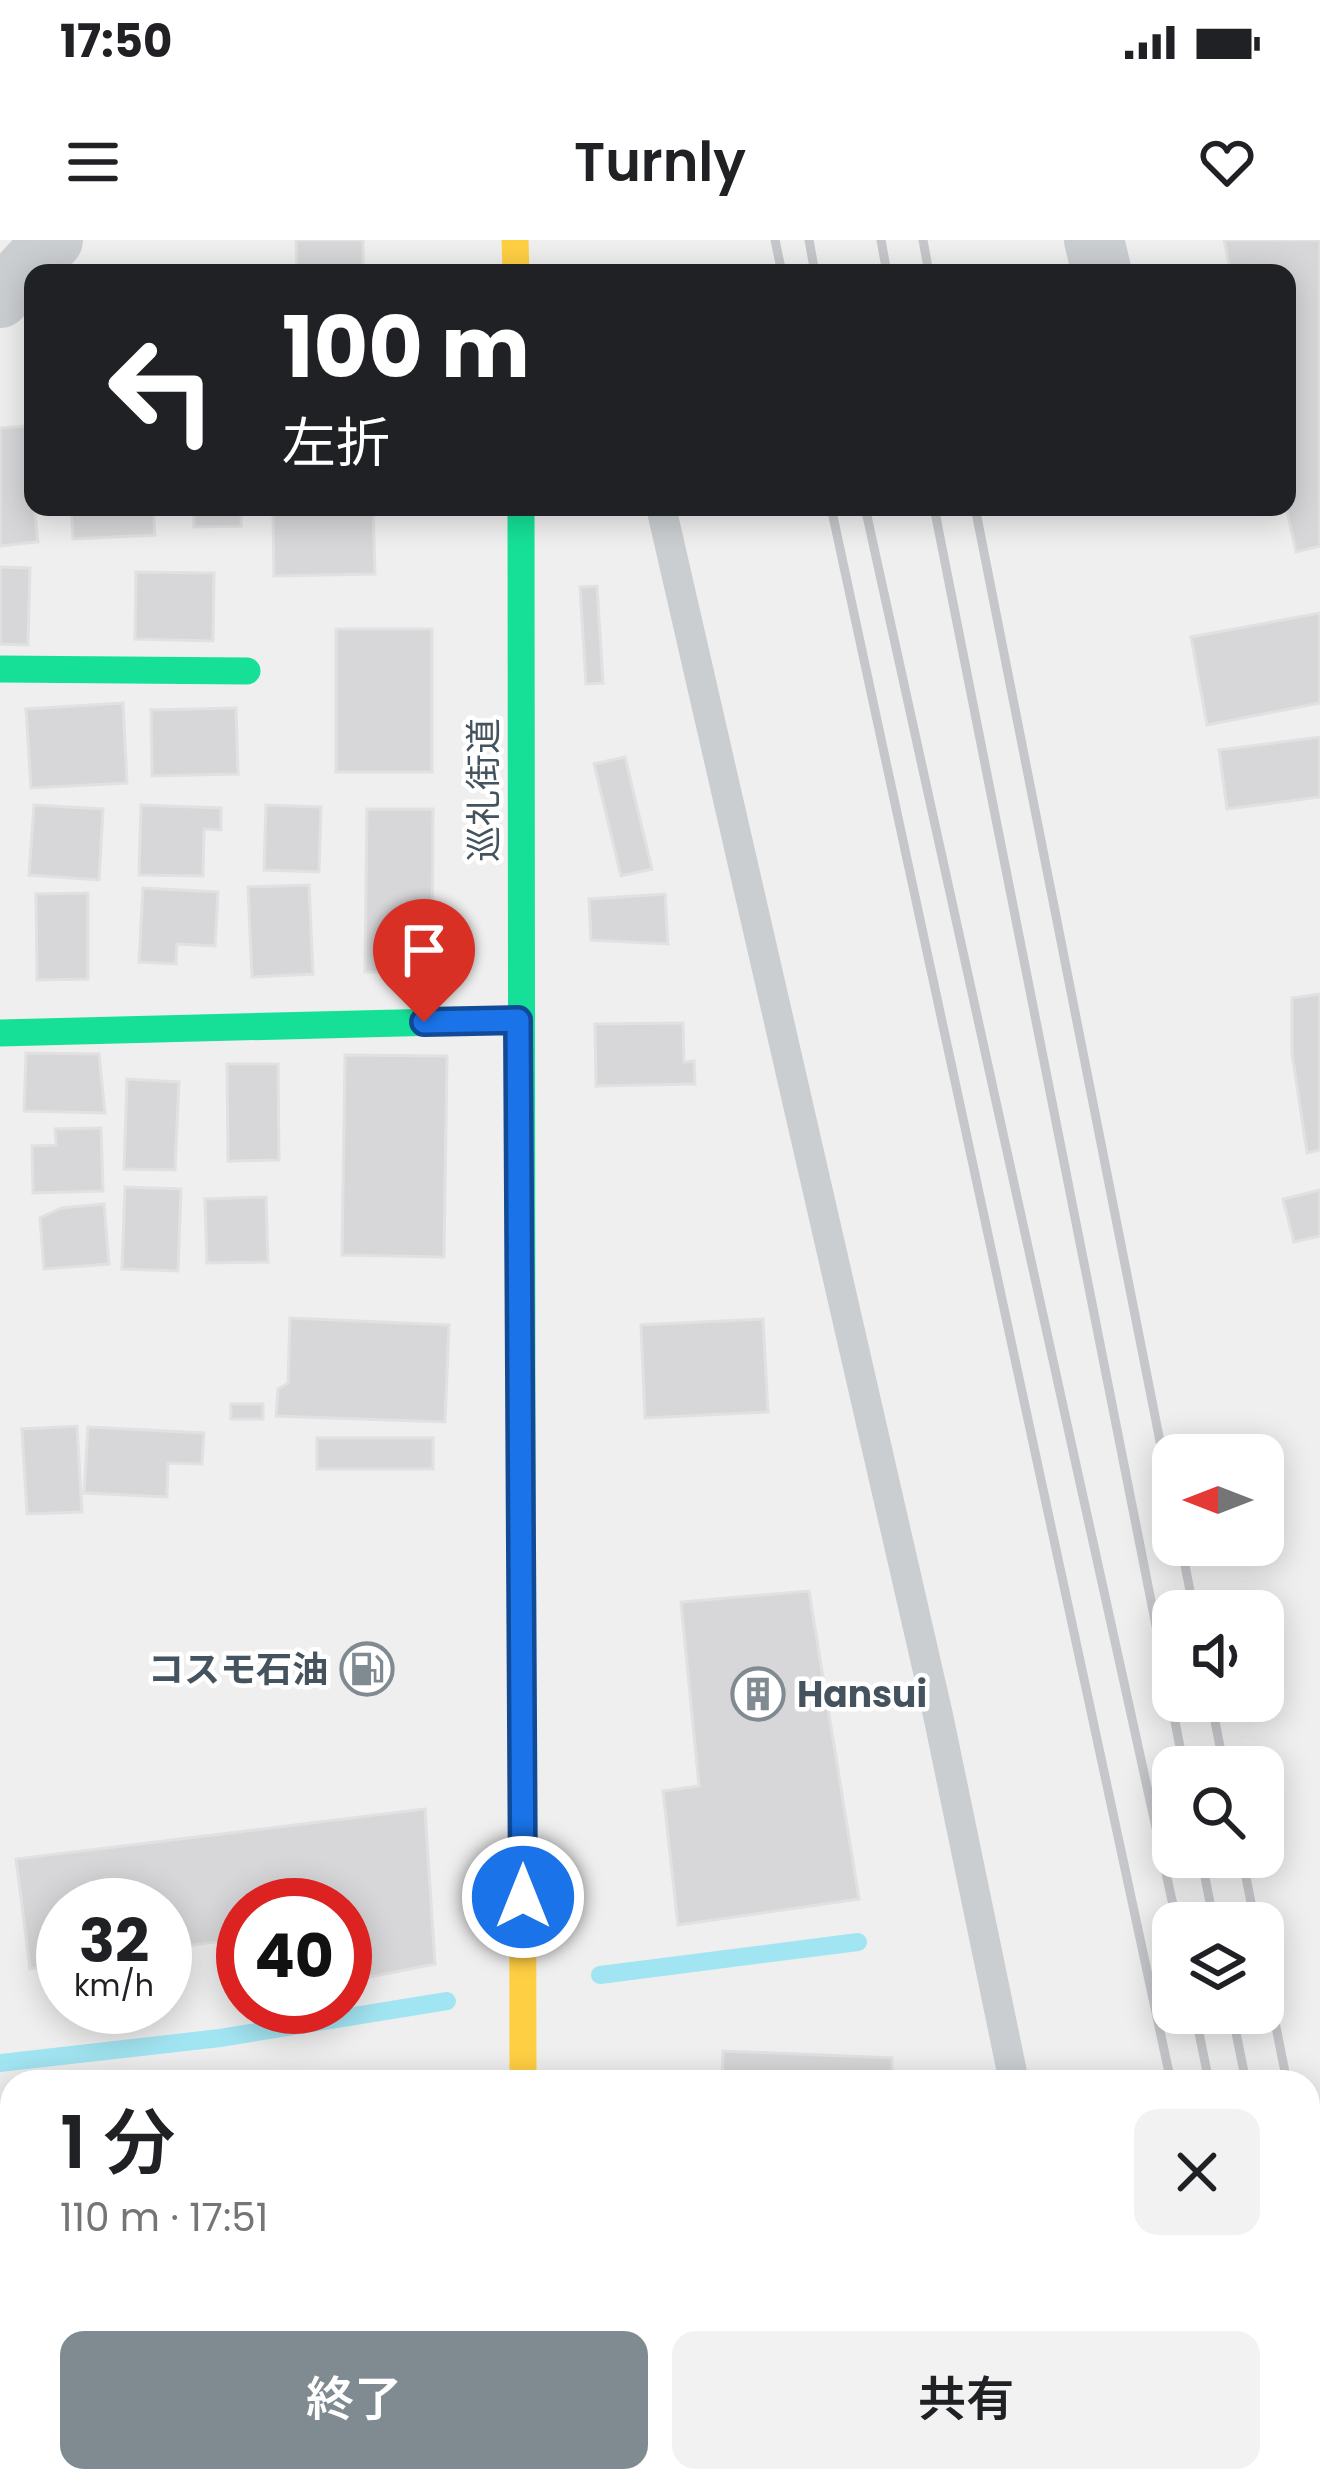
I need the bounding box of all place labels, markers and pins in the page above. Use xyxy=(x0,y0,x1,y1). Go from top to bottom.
pin xyxy=(373,899,475,1022)
fuel station icon: コスモ石油 xyxy=(339,1641,395,1697)
place label: コスモ石油 xyxy=(148,1644,328,1695)
building icon: Hansui xyxy=(730,1666,786,1722)
place label: Hansui xyxy=(797,1669,927,1720)

